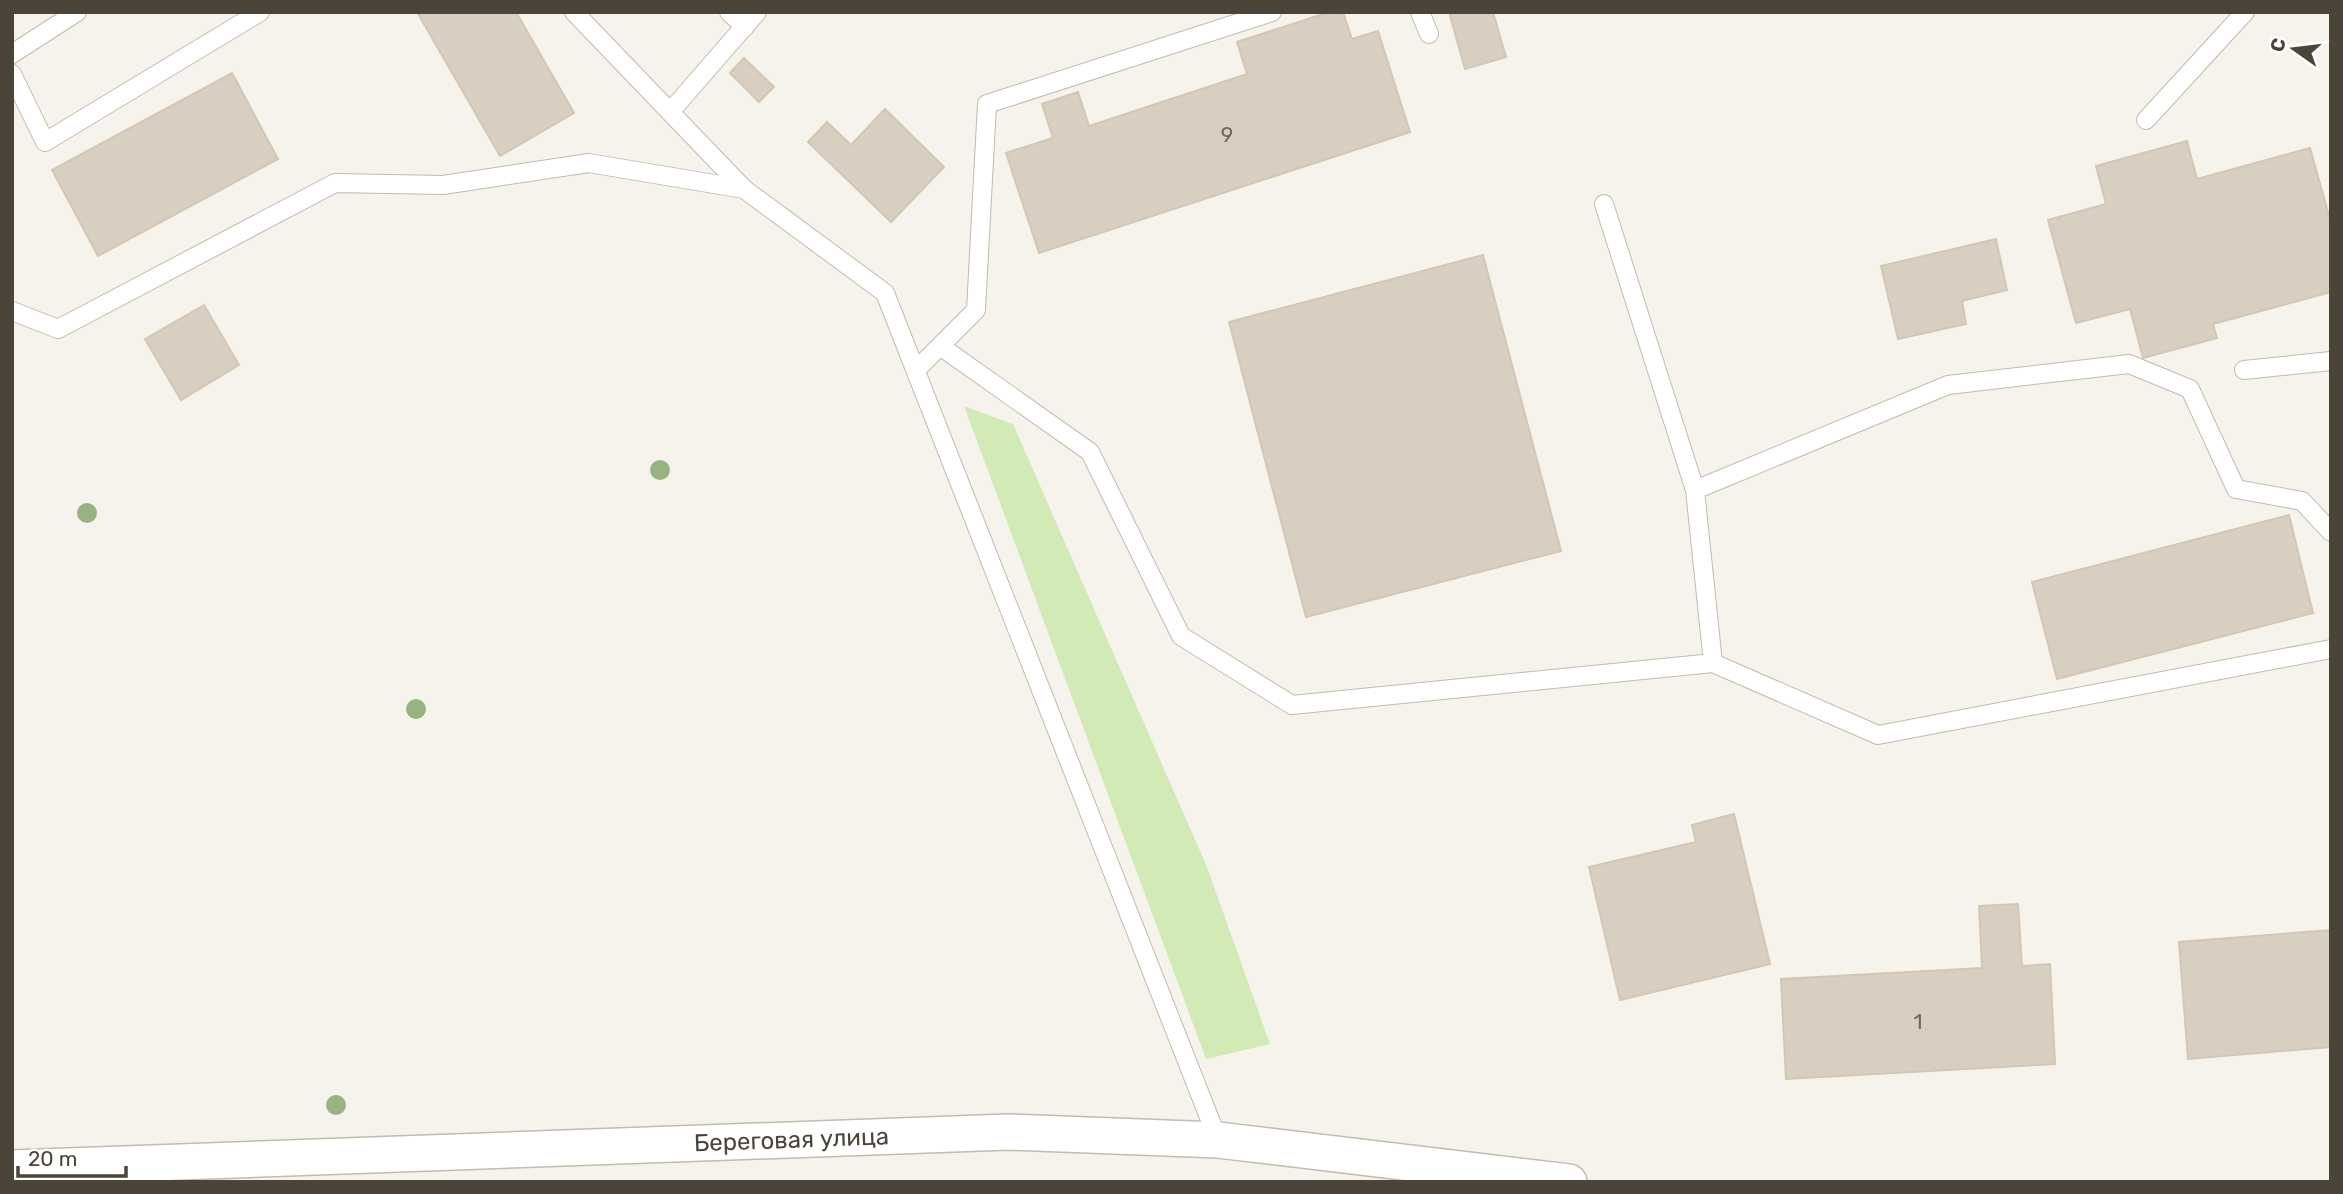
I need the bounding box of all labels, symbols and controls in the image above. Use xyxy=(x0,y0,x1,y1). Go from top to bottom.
north arrow xyxy=(2259,14,2329,84)
text: С xyxy=(2265,36,2291,54)
house number: 9 xyxy=(1221,122,1233,147)
house number: 1 xyxy=(1914,1009,1923,1034)
street label: Береговая улица xyxy=(693,1122,890,1157)
scale bar xyxy=(18,1134,126,1178)
text: 20 m xyxy=(28,1146,77,1171)

